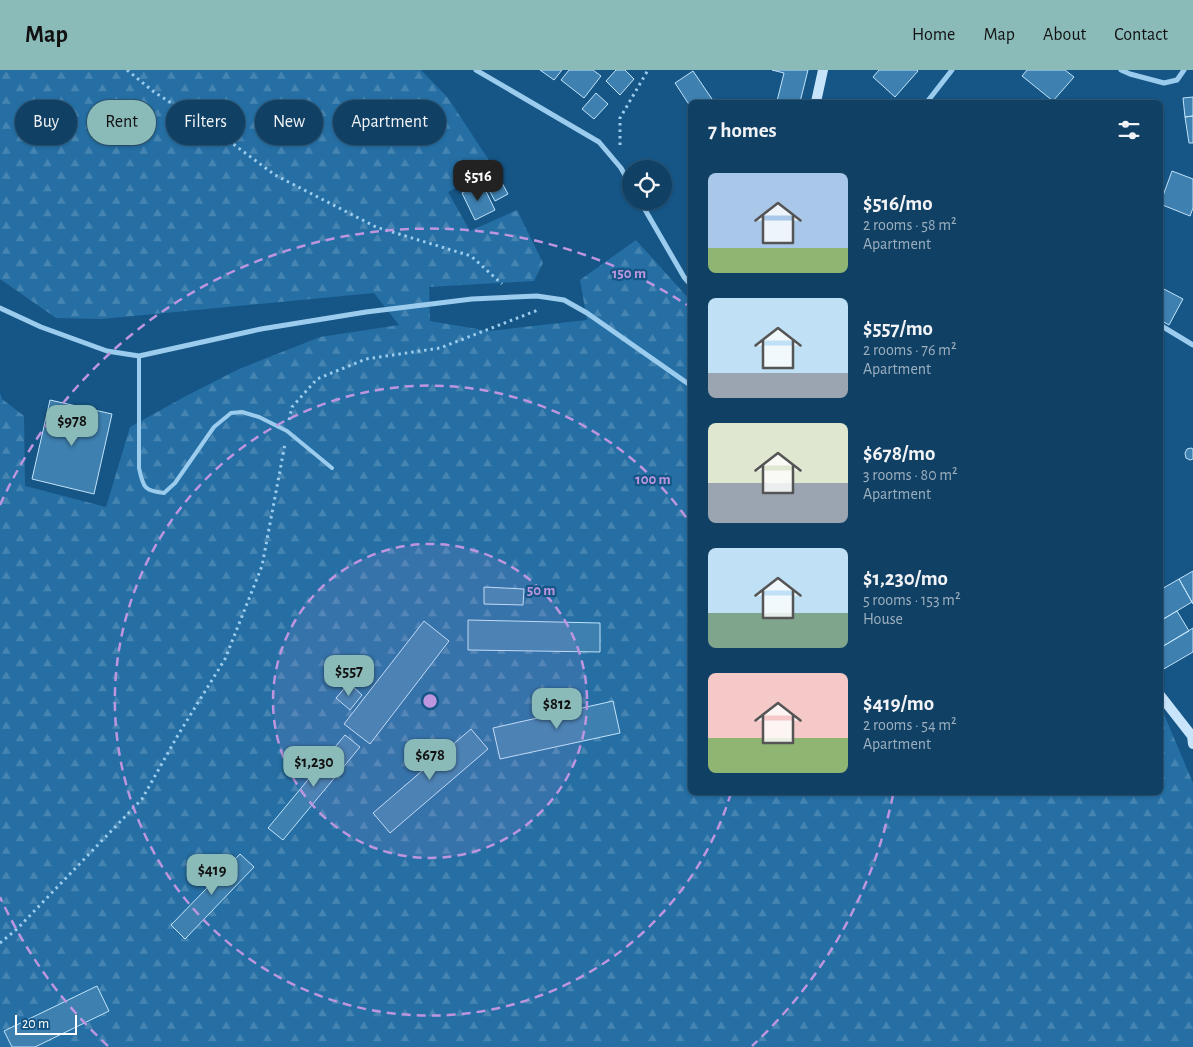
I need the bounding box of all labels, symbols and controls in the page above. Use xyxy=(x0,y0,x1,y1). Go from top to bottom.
text: Map xyxy=(25,23,68,47)
text: Home xyxy=(912,26,955,44)
text: Map xyxy=(983,26,1015,44)
text: About xyxy=(1043,26,1086,44)
text: Contact xyxy=(1114,26,1168,44)
chip: Buy xyxy=(15,100,77,145)
chip: Rent xyxy=(87,100,156,145)
chip: Filters xyxy=(166,100,245,145)
chip: New xyxy=(255,100,323,145)
chip: Apartment xyxy=(333,100,446,145)
icon: filters xyxy=(1115,116,1143,144)
text: 7 homes xyxy=(708,120,777,141)
pin: $516 xyxy=(448,160,508,202)
map controls xyxy=(622,160,672,210)
button: locate xyxy=(622,160,672,210)
text: $516 xyxy=(464,168,492,184)
icon: home xyxy=(748,193,808,253)
text: $516/mo xyxy=(863,193,933,214)
text: 2 rooms · 58 m² xyxy=(863,217,957,233)
text: Apartment xyxy=(863,236,931,252)
text: 150 m xyxy=(612,266,646,281)
icon: home xyxy=(748,318,808,378)
text: $557/mo xyxy=(863,318,933,339)
text: 2 rooms · 76 m² xyxy=(863,342,957,358)
text: Apartment xyxy=(863,361,931,377)
pin: $978 xyxy=(42,404,102,447)
text: $978 xyxy=(57,413,87,429)
icon: home xyxy=(748,443,808,503)
text: $678/mo xyxy=(863,443,935,464)
text: 3 rooms · 80 m² xyxy=(863,467,958,483)
text: 100 m xyxy=(635,472,671,487)
text: Apartment xyxy=(863,486,931,502)
icon: home xyxy=(748,568,808,628)
text: $1,230/mo xyxy=(863,568,948,589)
text: 50 m xyxy=(527,583,555,598)
text: 5 rooms · 153 m² xyxy=(863,592,961,608)
text: House xyxy=(863,611,903,627)
pin: $557 xyxy=(319,654,379,697)
text: $557 xyxy=(335,663,363,679)
pin: $812 xyxy=(527,688,587,730)
centre of rings xyxy=(421,692,439,710)
icon: home xyxy=(748,693,808,753)
text: $419/mo xyxy=(863,693,934,714)
text: $812 xyxy=(543,696,571,712)
text: 2 rooms · 54 m² xyxy=(863,717,957,733)
text: Apartment xyxy=(863,736,931,752)
pin: $678 xyxy=(400,738,460,781)
pin: $1,230 xyxy=(273,746,355,788)
text: $678 xyxy=(415,747,445,763)
text: $1,230 xyxy=(294,754,334,770)
pin: $419 xyxy=(182,854,242,896)
text: $419 xyxy=(198,862,226,878)
scale bar xyxy=(15,1012,78,1035)
text: 20 m xyxy=(22,1017,49,1031)

